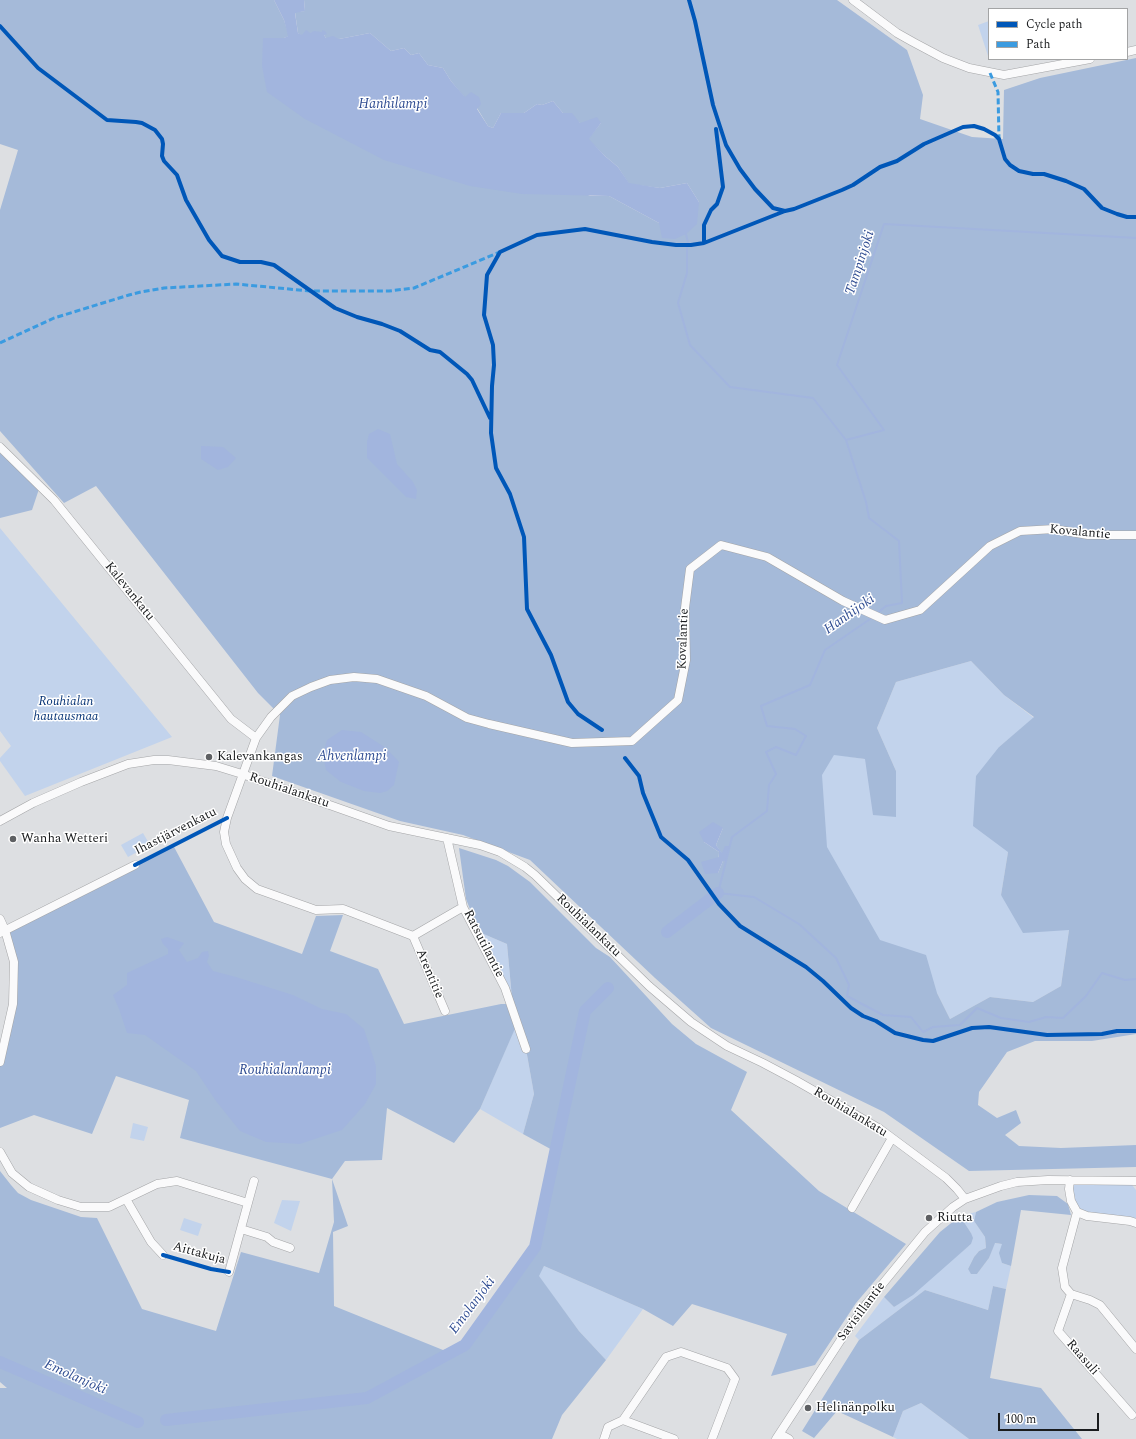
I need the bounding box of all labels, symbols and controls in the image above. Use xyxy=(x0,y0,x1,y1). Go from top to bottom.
legend xyxy=(988,8,1128,60)
text: Cycle path xyxy=(1026,15,1083,34)
text: Path xyxy=(1026,35,1051,54)
water label: Hanhilampi xyxy=(358,97,428,113)
water label: Tampinjoki xyxy=(843,229,879,297)
street label: Kovalantie xyxy=(1049,523,1111,543)
street label: Kalevankatu xyxy=(101,560,157,624)
water label: Hanhijoki xyxy=(821,591,879,639)
street label: Kovalantie xyxy=(675,608,693,670)
park label: Rouhialan hautausmaa xyxy=(34,694,98,725)
place label: Kalevankangas xyxy=(217,749,303,765)
water label: Ahvenlampi xyxy=(318,749,386,765)
marker: Kalevankangas xyxy=(204,752,214,762)
street label: Rouhialankatu xyxy=(247,770,331,812)
street label: Ihastjärvenkatu xyxy=(132,805,220,859)
place label: Wanha Wetteri xyxy=(21,831,108,847)
marker: Wanha Wetteri xyxy=(8,834,18,844)
street label: Rouhialankatu xyxy=(552,891,624,961)
street label: Ratsutilantie xyxy=(459,908,507,980)
street label: Arentitie xyxy=(412,947,446,1001)
water label: Rouhialanlampi xyxy=(239,1063,331,1079)
street label: Rouhialankatu xyxy=(810,1085,890,1141)
place label: Riutta xyxy=(937,1210,973,1226)
marker: Riutta xyxy=(924,1213,934,1223)
street label: Aittakuja xyxy=(171,1239,227,1269)
water label: Emolanjoki xyxy=(446,1274,500,1338)
street label: Savisillantie xyxy=(835,1279,889,1345)
street label: Raasuli xyxy=(1062,1337,1102,1379)
water label: Emolanjoki xyxy=(41,1357,109,1399)
place label: Helinänpolku xyxy=(816,1400,895,1416)
marker: Helinänpolku xyxy=(803,1403,813,1413)
scale bar xyxy=(1000,1405,1101,1431)
text: 100 m xyxy=(1005,1410,1036,1429)

